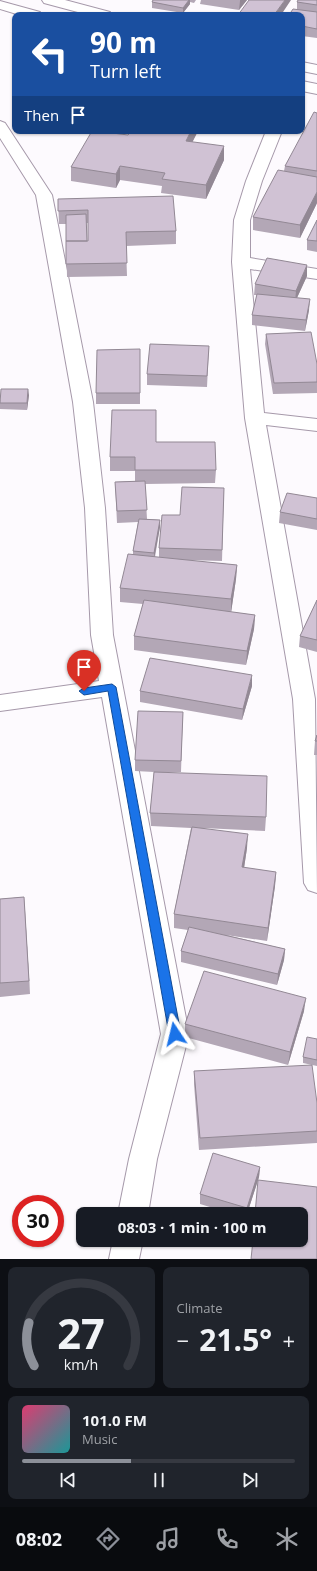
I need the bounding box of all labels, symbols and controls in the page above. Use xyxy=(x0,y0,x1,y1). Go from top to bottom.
text: 90 m xyxy=(90,23,157,61)
icon: left xyxy=(24,28,76,80)
text: Turn left xyxy=(90,59,161,83)
icon: arrive xyxy=(67,104,89,126)
text: Then xyxy=(24,105,59,125)
pin xyxy=(67,650,101,691)
icon: arrive xyxy=(73,656,95,678)
position arrow xyxy=(154,1013,196,1055)
speed limit sign: 30 xyxy=(12,1195,64,1247)
text: 08:03 · 1 min · 100 m xyxy=(118,1217,266,1237)
text: Climate xyxy=(177,1299,222,1317)
text: 27 xyxy=(57,1304,105,1360)
text: 21.5° xyxy=(199,1319,272,1360)
text: − xyxy=(177,1325,189,1355)
text: + xyxy=(282,1325,295,1355)
text: km/h xyxy=(64,1354,99,1373)
text: 101.0 FM xyxy=(82,1410,147,1430)
text: Music xyxy=(82,1430,117,1448)
icon: previous xyxy=(57,1469,79,1491)
icon: pause xyxy=(148,1469,170,1491)
icon: next xyxy=(239,1469,261,1491)
icon: directions xyxy=(94,1525,122,1553)
icon: music xyxy=(154,1525,182,1553)
icon: phone xyxy=(213,1525,241,1553)
icon: climate xyxy=(273,1525,301,1553)
text: 08:02 xyxy=(16,1527,62,1551)

